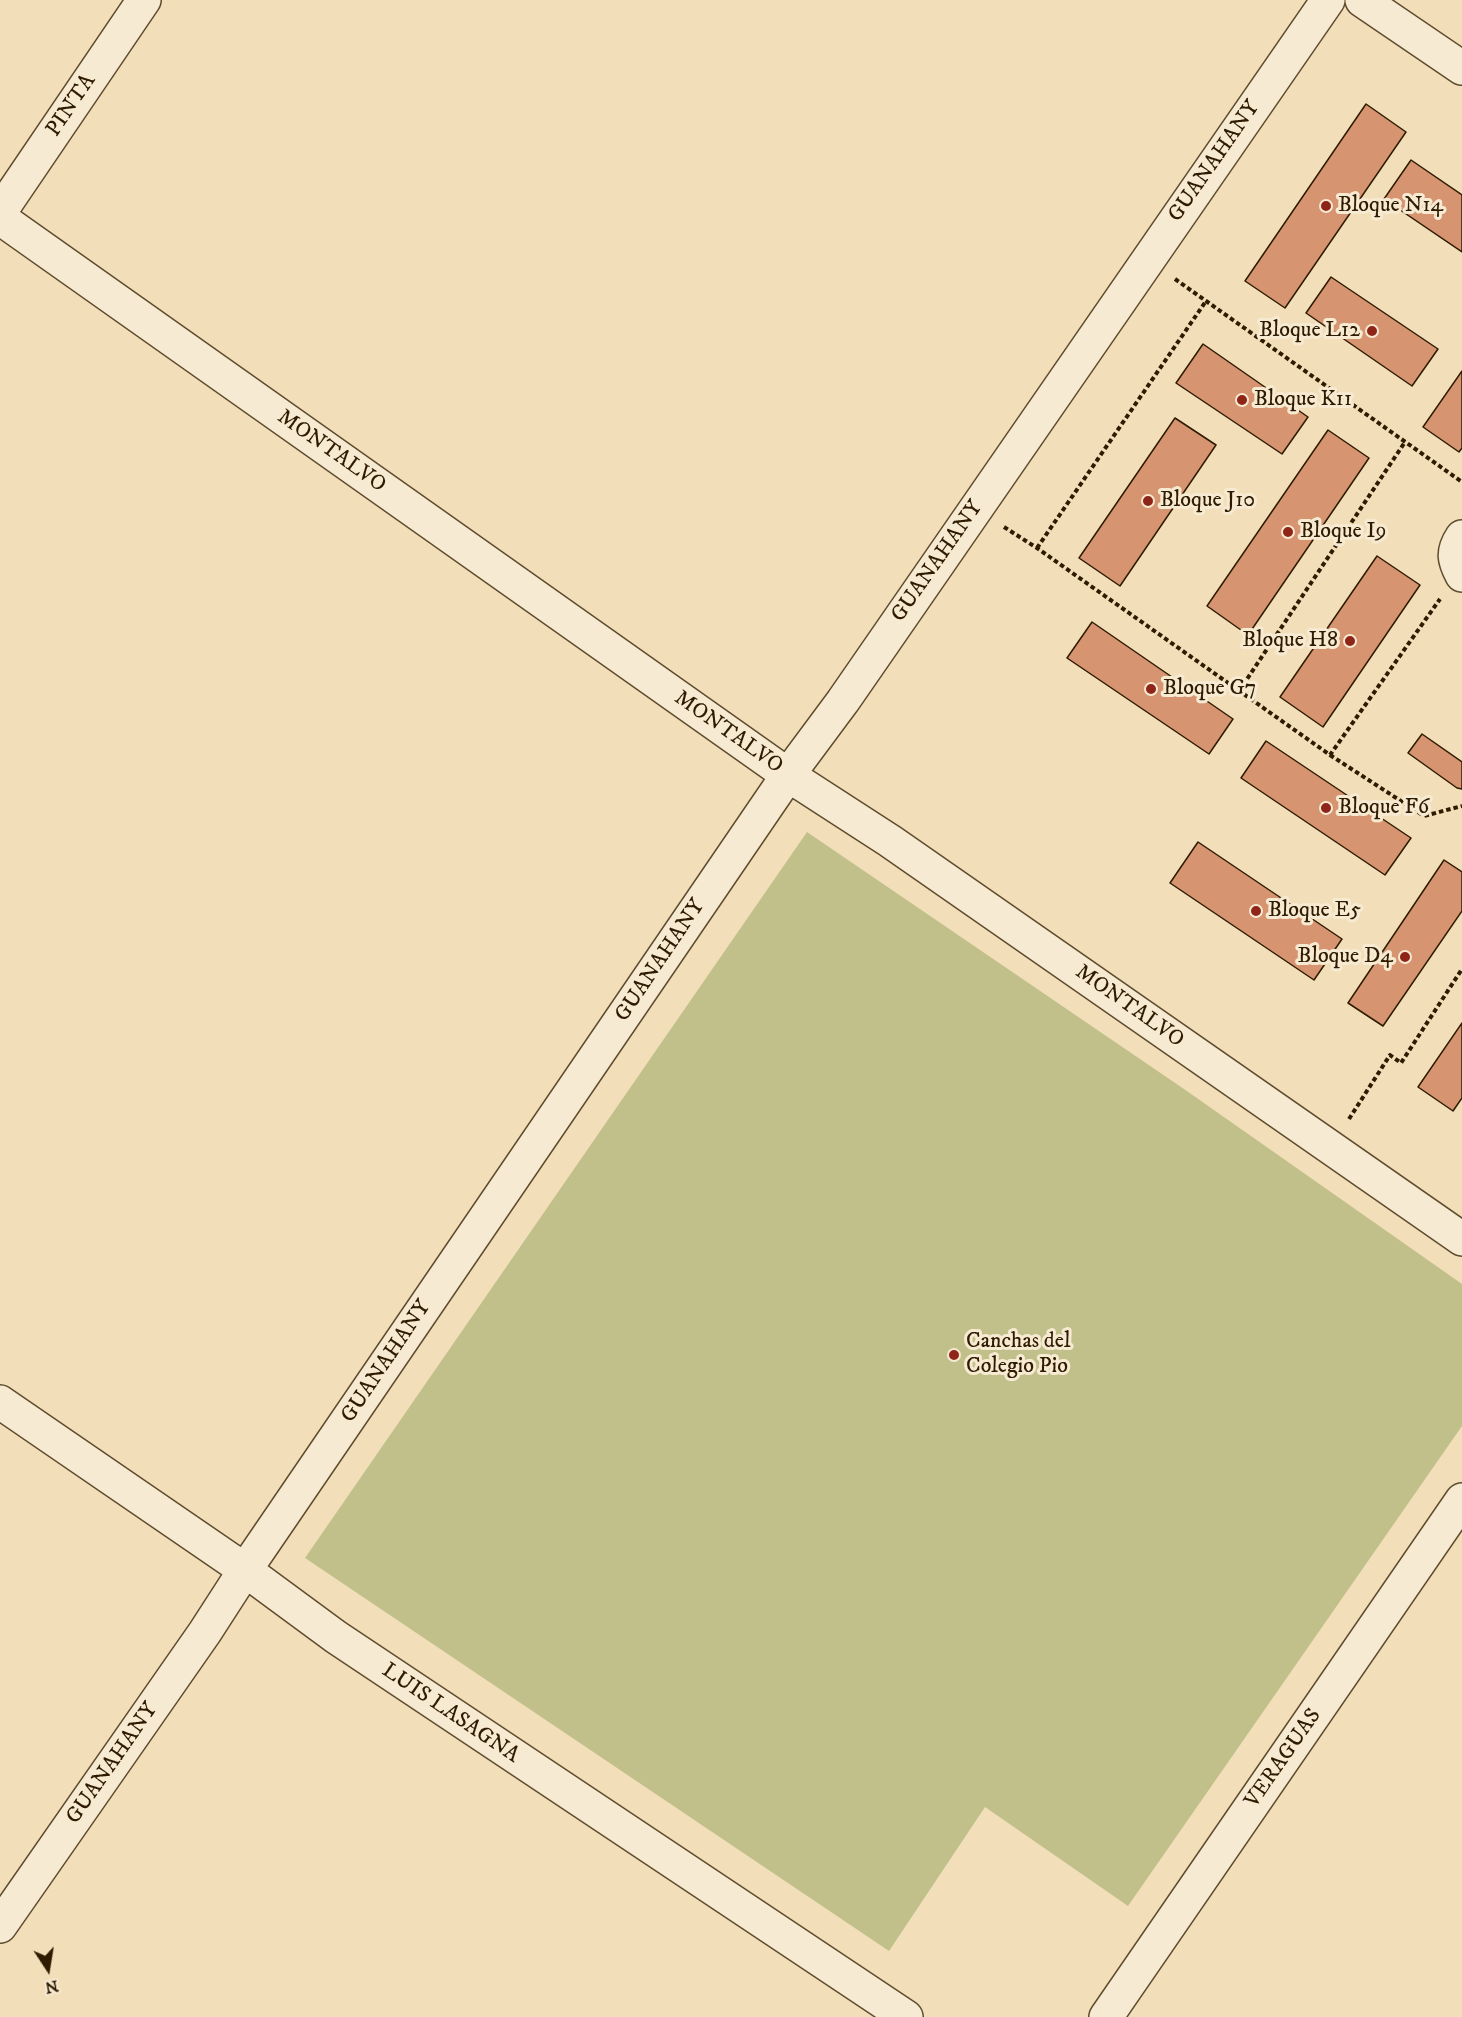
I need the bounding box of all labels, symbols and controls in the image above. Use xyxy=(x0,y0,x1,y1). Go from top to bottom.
street label: PINTA xyxy=(41,70,103,142)
street label: GUANAHANY xyxy=(1163,96,1267,228)
place label: Bloque N14 xyxy=(1338,193,1443,219)
marker: Bloque N14 xyxy=(1319,199,1333,213)
place label: Bloque L12 xyxy=(1259,318,1360,344)
marker: Bloque L12 xyxy=(1365,324,1379,338)
place label: Bloque K11 xyxy=(1254,387,1352,413)
marker: Bloque K11 xyxy=(1235,393,1249,407)
street label: MONTALVO xyxy=(271,405,391,499)
place label: Bloque J10 xyxy=(1160,488,1255,514)
marker: Bloque J10 xyxy=(1141,494,1155,508)
street label: GUANAHANY xyxy=(886,496,990,628)
place label: Bloque I9 xyxy=(1300,519,1386,545)
marker: Bloque I9 xyxy=(1281,525,1295,539)
place label: Bloque H8 xyxy=(1242,628,1338,654)
marker: Bloque H8 xyxy=(1343,634,1357,648)
place label: Bloque G7 xyxy=(1163,676,1256,702)
marker: Bloque G7 xyxy=(1144,682,1158,696)
street label: MONTALVO xyxy=(668,686,788,780)
place label: Bloque F6 xyxy=(1338,795,1429,821)
marker: Bloque F6 xyxy=(1319,801,1333,815)
street label: GUANAHANY xyxy=(610,895,712,1027)
place label: Bloque E5 xyxy=(1268,898,1361,924)
marker: Bloque E5 xyxy=(1249,904,1263,918)
place label: Bloque D4 xyxy=(1298,944,1393,970)
marker: Bloque D4 xyxy=(1398,950,1412,964)
street label: MONTALVO xyxy=(1069,960,1189,1054)
street label: GUANAHANY xyxy=(336,1296,438,1428)
place label: Canchas del Colegio Pio xyxy=(966,1329,1071,1380)
marker: Canchas del Colegio Pio xyxy=(947,1348,961,1362)
street label: LUIS LASAGNA xyxy=(376,1658,524,1770)
street label: GUANAHANY xyxy=(61,1698,165,1830)
street label: VERAGUAS xyxy=(1240,1704,1328,1814)
north arrow xyxy=(18,1939,78,1999)
text: N xyxy=(43,1975,60,1998)

